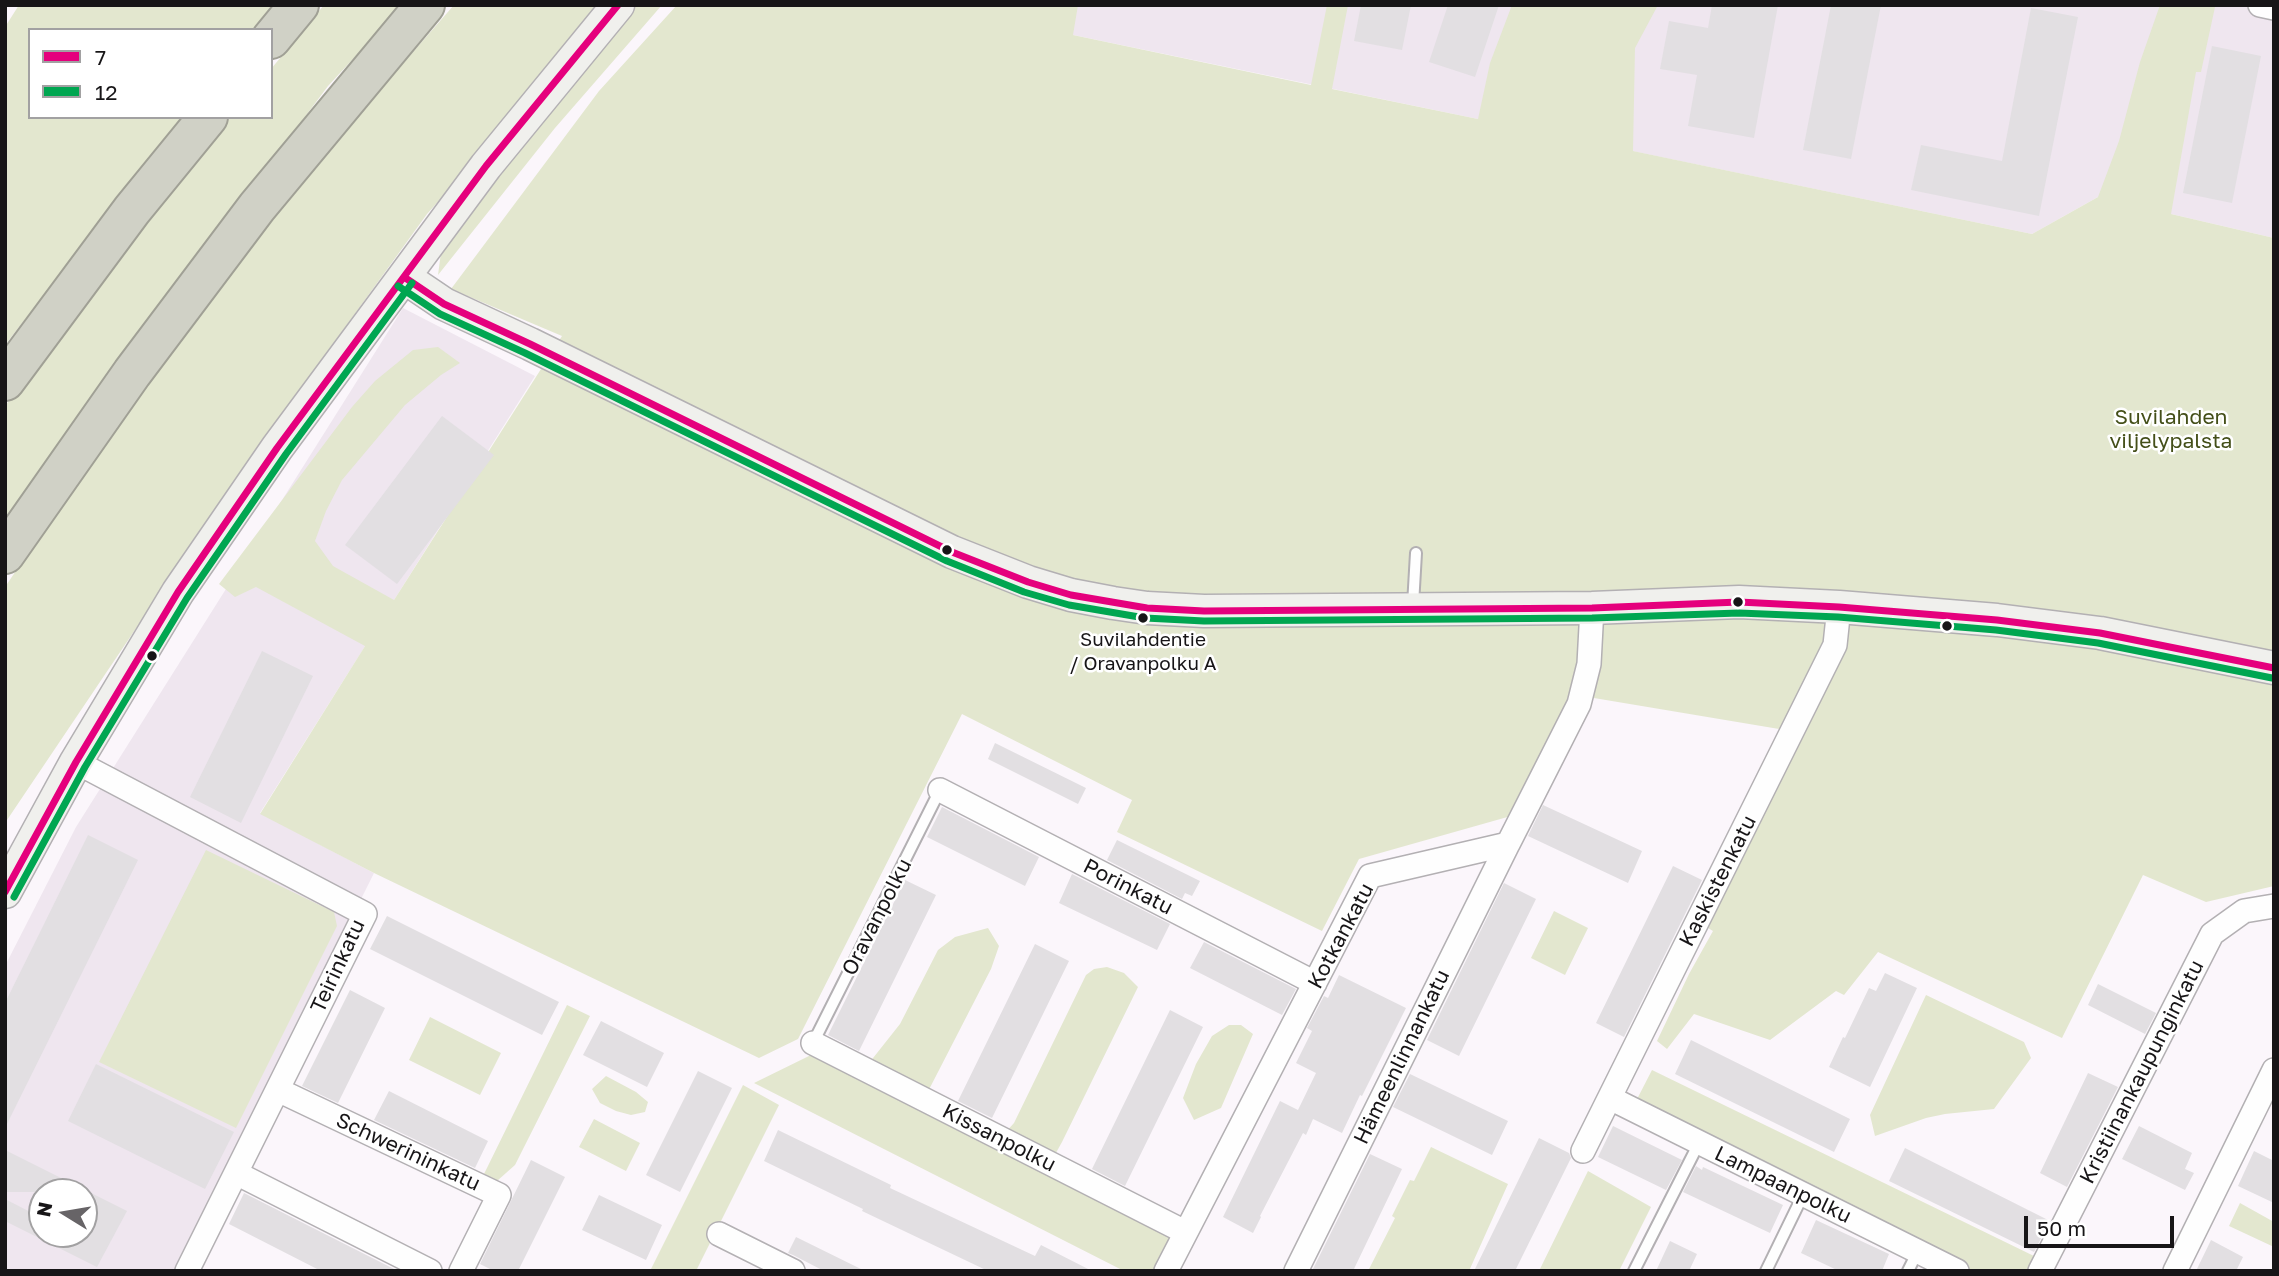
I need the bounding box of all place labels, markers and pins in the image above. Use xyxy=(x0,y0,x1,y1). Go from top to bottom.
unlabelled marker xyxy=(940,543,954,557)
unlabelled marker xyxy=(1731,595,1745,609)
marker: Suvilahdentie / Oravanpolku A xyxy=(1136,611,1150,625)
unlabelled marker xyxy=(1940,619,1954,633)
place label: Suvilahdentie / Oravanpolku A xyxy=(1070,629,1216,673)
unlabelled marker xyxy=(145,649,159,663)

